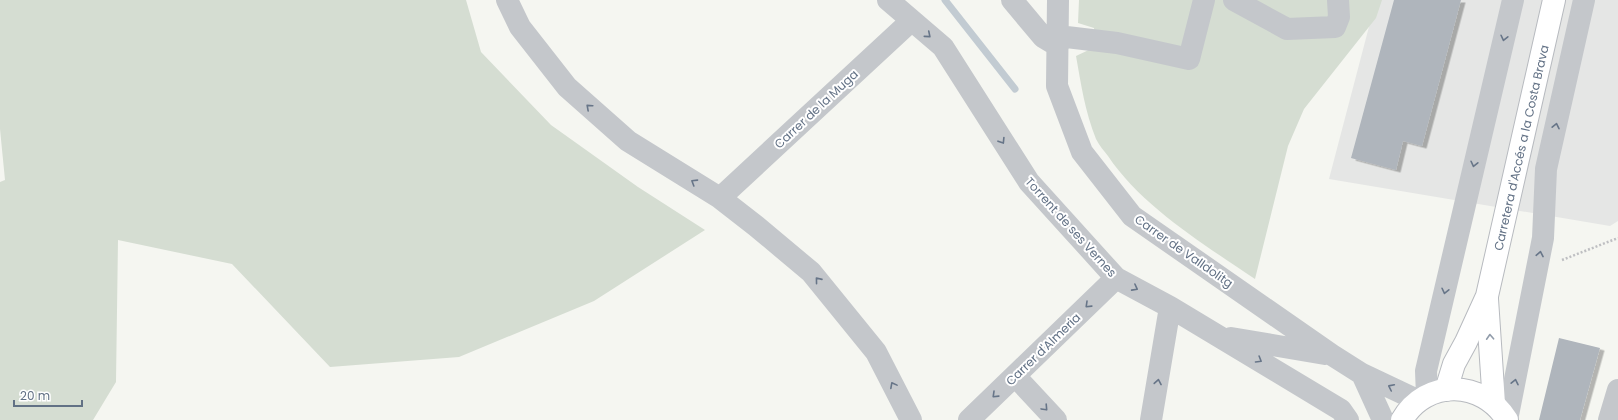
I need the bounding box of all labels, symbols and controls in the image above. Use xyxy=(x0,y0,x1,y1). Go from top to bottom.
one-way arrow xyxy=(924,30,931,37)
one-way arrow xyxy=(1500,35,1508,41)
street label: Carretera d'Accés a la Costa Brava xyxy=(1489,43,1552,252)
street label: Carrer de la Muga xyxy=(770,66,862,152)
one-way arrow xyxy=(586,104,594,111)
one-way arrow xyxy=(1551,122,1559,129)
one-way arrow xyxy=(998,137,1005,144)
one-way arrow xyxy=(1470,161,1478,168)
street label: Torrent de ses Vernes xyxy=(1021,173,1121,281)
one-way arrow xyxy=(692,180,699,187)
street label: Carrer de Valldolitg xyxy=(1131,211,1237,291)
one-way arrow xyxy=(1535,251,1544,257)
one-way arrow xyxy=(815,278,822,285)
one-way arrow xyxy=(1131,283,1138,291)
one-way arrow xyxy=(1441,288,1449,294)
one-way arrow xyxy=(1085,300,1093,308)
street label: Carrer d'Almeria xyxy=(1002,309,1084,389)
one-way arrow xyxy=(1485,334,1494,340)
one-way arrow xyxy=(1255,356,1262,363)
one-way arrow xyxy=(1153,378,1161,385)
one-way arrow xyxy=(1510,379,1519,385)
scale bar xyxy=(14,382,82,408)
one-way arrow xyxy=(891,382,898,390)
one-way arrow xyxy=(1387,384,1395,392)
text: 20 m xyxy=(20,387,50,404)
one-way arrow xyxy=(992,391,1000,398)
one-way arrow xyxy=(1040,403,1048,411)

